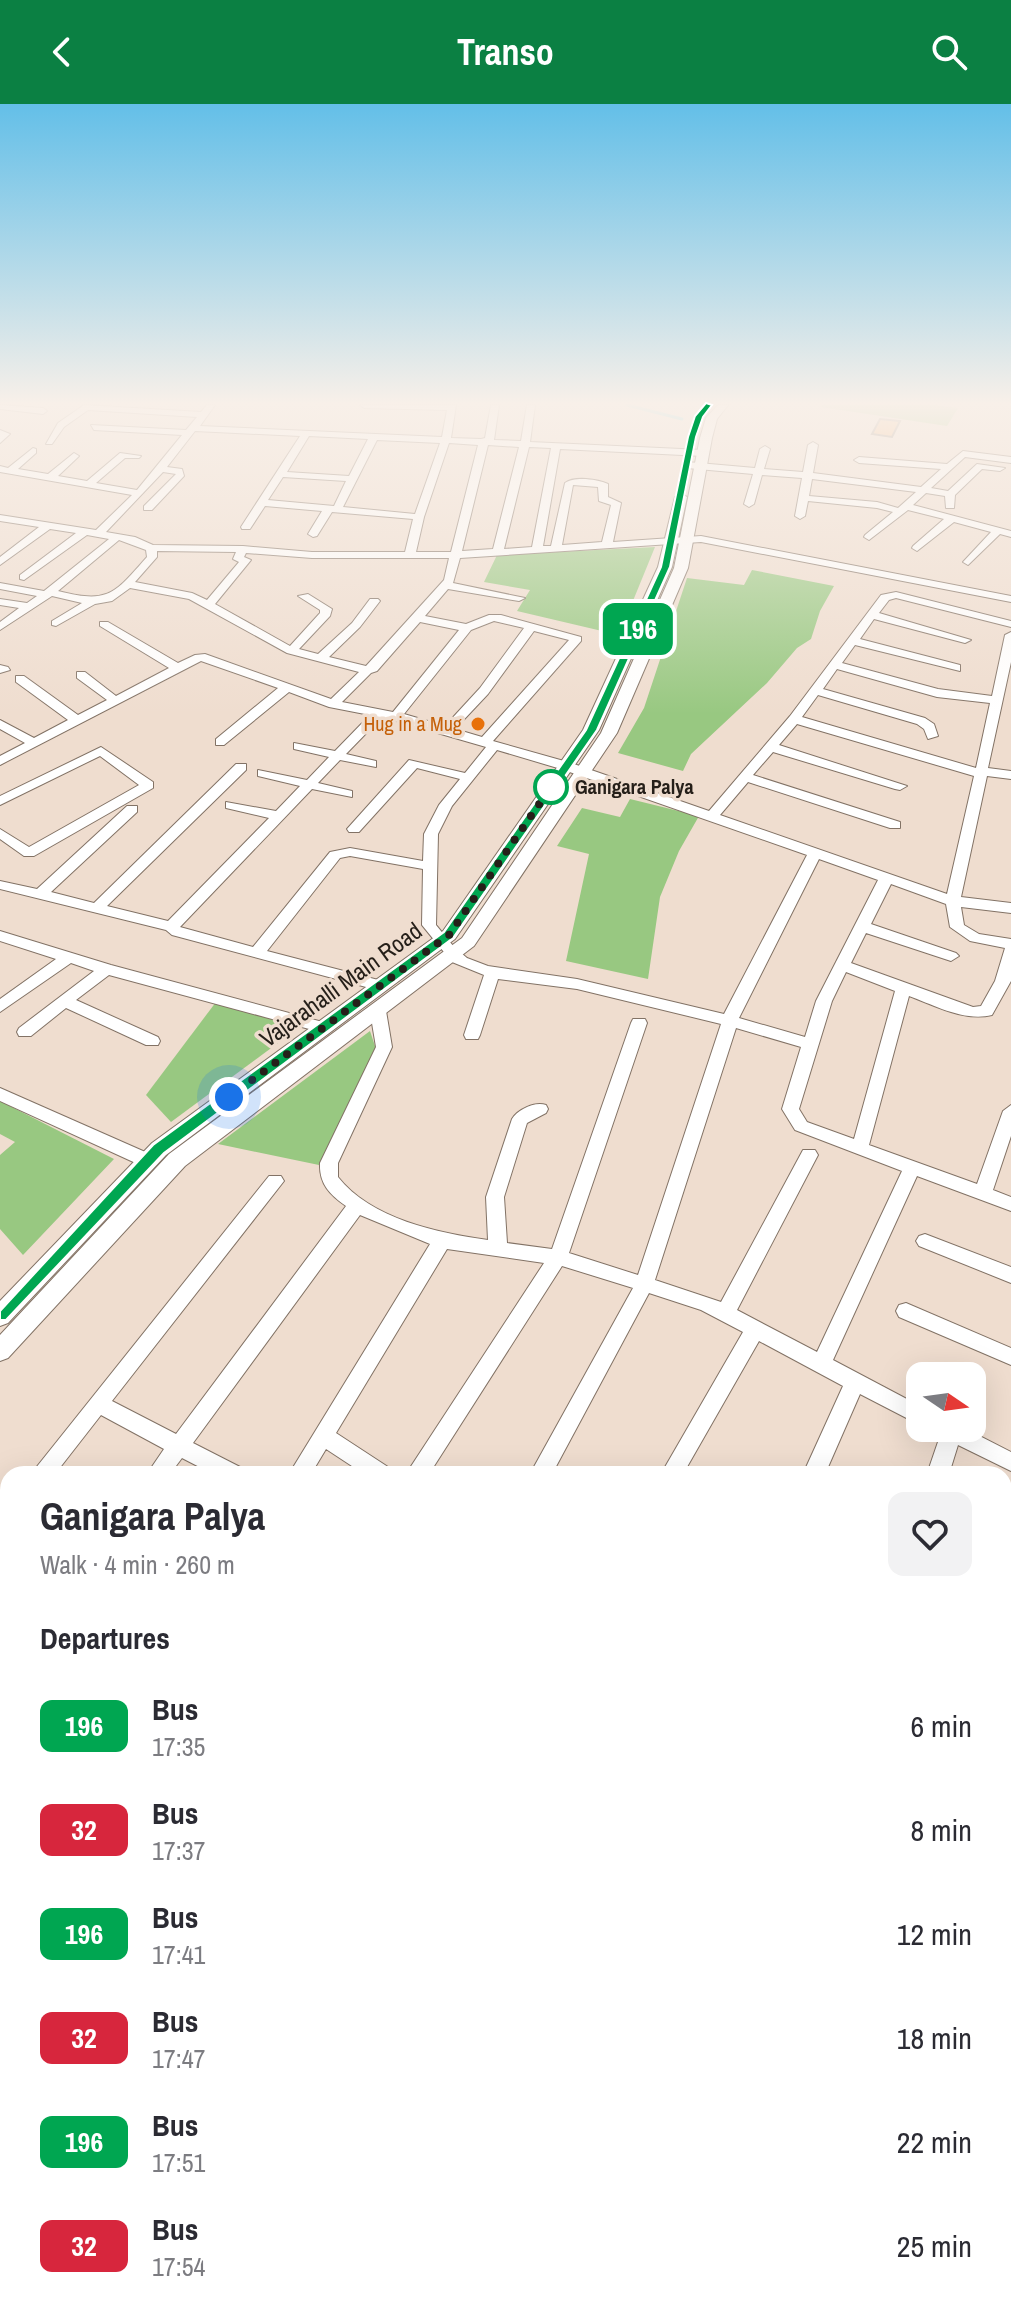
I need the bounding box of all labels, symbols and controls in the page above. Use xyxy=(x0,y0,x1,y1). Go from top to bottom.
text: Transo xyxy=(457,28,554,76)
icon: back xyxy=(40,30,84,74)
icon: search xyxy=(927,30,971,74)
line badge: 196 xyxy=(592,603,684,655)
text: 196 xyxy=(619,610,657,648)
place label: Hug in a Mug xyxy=(364,710,462,737)
marker: Hug in a Mug xyxy=(469,715,487,733)
marker: Ganigara Palya xyxy=(534,770,568,804)
place label: Ganigara Palya xyxy=(575,773,694,800)
street label: Vajarahalli Main Road xyxy=(253,914,428,1054)
your location xyxy=(209,1077,249,1117)
north arrow xyxy=(906,1362,986,1442)
map controls xyxy=(906,1362,986,1442)
text: Ganigara Palya xyxy=(40,1491,265,1542)
button: heart xyxy=(888,1492,972,1576)
text: Walk · 4 min · 260 m xyxy=(40,1547,235,1582)
text: Departures xyxy=(40,1618,170,1658)
text: Bus xyxy=(152,1689,198,1729)
text: 6 min xyxy=(910,1706,972,1746)
text: 196 xyxy=(65,1707,103,1745)
text: 17:35 xyxy=(152,1729,205,1764)
text: Bus xyxy=(152,1793,198,1833)
text: 8 min xyxy=(910,1810,972,1850)
text: 32 xyxy=(71,1811,97,1849)
text: 17:37 xyxy=(152,1833,205,1868)
text: Bus xyxy=(152,1897,198,1937)
text: 12 min xyxy=(897,1914,972,1954)
text: 196 xyxy=(65,1915,103,1953)
text: 17:41 xyxy=(152,1937,205,1972)
text: Bus xyxy=(152,2001,198,2041)
text: 18 min xyxy=(897,2018,972,2058)
text: 32 xyxy=(71,2019,97,2057)
text: 17:47 xyxy=(152,2041,205,2076)
text: Bus xyxy=(152,2105,198,2145)
text: 22 min xyxy=(897,2122,972,2162)
text: 196 xyxy=(65,2123,103,2161)
text: 17:51 xyxy=(152,2145,205,2180)
text: Bus xyxy=(152,2209,198,2249)
text: 25 min xyxy=(897,2226,972,2266)
text: 32 xyxy=(71,2227,97,2265)
text: 17:54 xyxy=(152,2249,205,2284)

